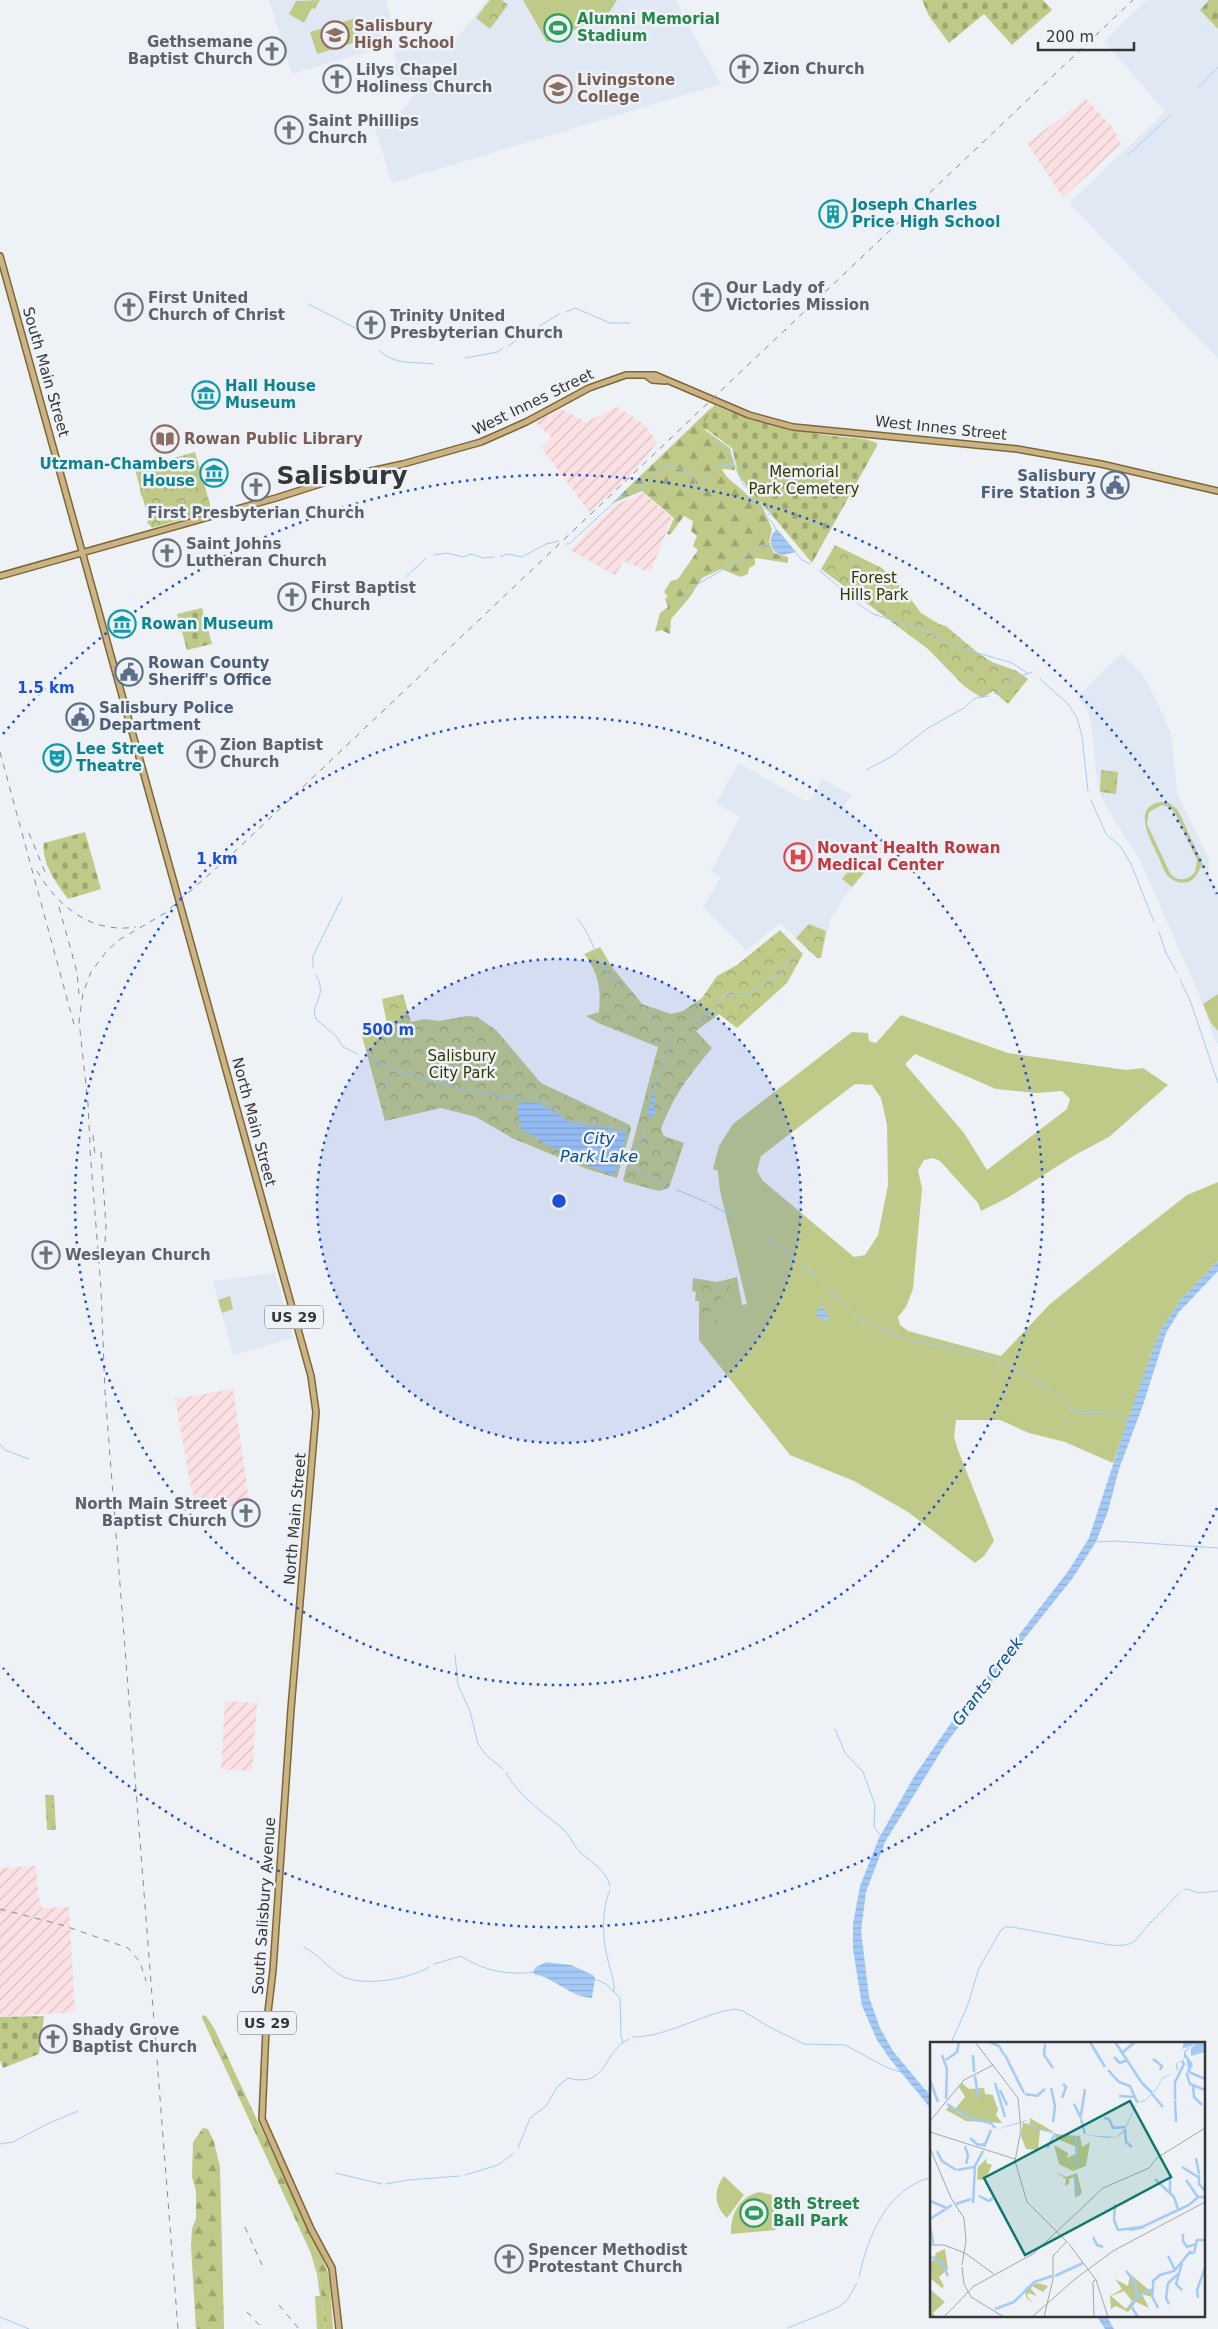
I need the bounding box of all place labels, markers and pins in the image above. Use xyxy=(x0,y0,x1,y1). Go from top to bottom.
place label: Alumni Memorial Stadium xyxy=(577,10,720,45)
sports icon: Alumni Memorial Stadium xyxy=(543,13,573,43)
place label: Salisbury High School xyxy=(354,17,454,52)
school or university icon: Salisbury High School xyxy=(320,20,350,50)
place label: Gethsemane Baptist Church xyxy=(128,33,253,68)
church icon: Gethsemane Baptist Church xyxy=(257,36,287,66)
church icon: Zion Church xyxy=(729,54,759,84)
place label: Zion Church xyxy=(763,60,865,78)
place label: Lilys Chapel Holiness Church xyxy=(356,61,492,96)
church icon: Lilys Chapel Holiness Church xyxy=(322,64,352,94)
place label: Livingstone College xyxy=(577,71,675,106)
school or university icon: Livingstone College xyxy=(543,74,573,104)
place label: Saint Phillips Church xyxy=(308,112,419,147)
church icon: Saint Phillips Church xyxy=(274,115,304,145)
place label: Joseph Charles Price High School xyxy=(851,196,1000,231)
building icon: Joseph Charles Price High School xyxy=(818,199,848,229)
place label: Our Lady of Victories Mission xyxy=(726,279,870,314)
church icon: Our Lady of Victories Mission xyxy=(692,282,722,312)
place label: First United Church of Christ xyxy=(148,289,285,324)
church icon: First United Church of Christ xyxy=(114,292,144,322)
place label: Trinity United Presbyterian Church xyxy=(390,307,563,342)
church icon: Trinity United Presbyterian Church xyxy=(356,310,386,340)
place label: Hall House Museum xyxy=(225,377,316,412)
museum icon: Hall House Museum xyxy=(191,380,221,410)
library icon: Rowan Public Library xyxy=(150,424,180,454)
place label: Rowan Public Library xyxy=(184,430,363,448)
place label: Utzman-Chambers House xyxy=(40,455,195,490)
museum icon: Utzman-Chambers House xyxy=(199,458,229,488)
place label: Salisbury Fire Station 3 xyxy=(981,467,1096,502)
public building icon: Salisbury Fire Station 3 xyxy=(1100,470,1130,500)
church icon: First Presbyterian Church xyxy=(241,472,271,502)
place label: First Presbyterian Church xyxy=(147,504,365,522)
place label: Saint Johns Lutheran Church xyxy=(186,535,327,570)
church icon: Saint Johns Lutheran Church xyxy=(152,538,182,568)
place label: First Baptist Church xyxy=(311,579,416,614)
church icon: First Baptist Church xyxy=(277,582,307,612)
museum icon: Rowan Museum xyxy=(107,609,137,639)
place label: Rowan Museum xyxy=(141,615,274,633)
place label: Rowan County Sheriff's Office xyxy=(148,654,272,689)
public building icon: Rowan County Sheriff's Office xyxy=(114,657,144,687)
place label: Salisbury Police Department xyxy=(99,699,234,734)
public building icon: Salisbury Police Department xyxy=(65,702,95,732)
place label: Zion Baptist Church xyxy=(220,736,323,771)
church icon: Zion Baptist Church xyxy=(186,739,216,769)
place label: Lee Street Theatre xyxy=(76,740,164,775)
theatre icon: Lee Street Theatre xyxy=(42,743,72,773)
place label: Novant Health Rowan Medical Center xyxy=(817,839,1000,874)
hospital icon: Novant Health Rowan Medical Center xyxy=(783,842,813,872)
centre of rings xyxy=(550,1192,568,1210)
church icon: Wesleyan Church xyxy=(31,1240,61,1270)
place label: Wesleyan Church xyxy=(65,1246,211,1264)
place label: North Main Street Baptist Church xyxy=(75,1495,227,1530)
church icon: North Main Street Baptist Church xyxy=(231,1498,261,1528)
place label: Shady Grove Baptist Church xyxy=(72,2021,197,2056)
church icon: Shady Grove Baptist Church xyxy=(38,2024,68,2054)
place label: 8th Street Ball Park xyxy=(773,2195,859,2230)
sports icon: 8th Street Ball Park xyxy=(739,2198,769,2228)
place label: Spencer Methodist Protestant Church xyxy=(528,2241,687,2276)
church icon: Spencer Methodist Protestant Church xyxy=(494,2244,524,2274)

